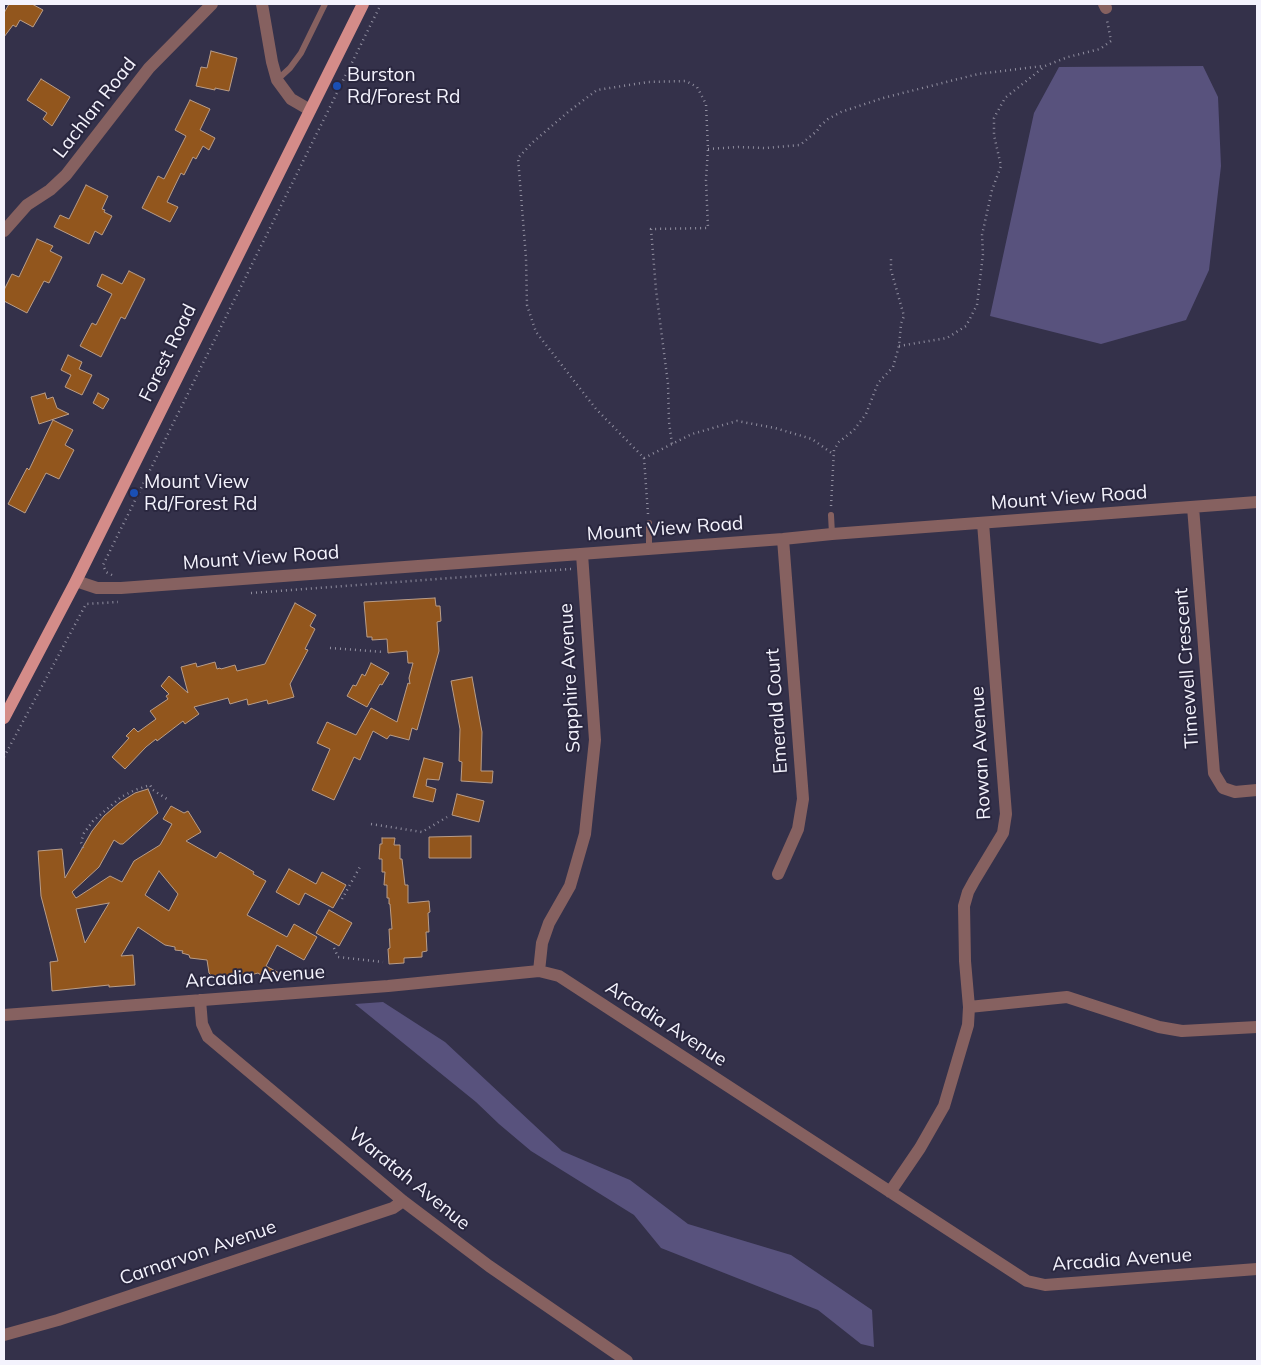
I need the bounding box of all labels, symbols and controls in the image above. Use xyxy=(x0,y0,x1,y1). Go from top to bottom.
street label: Lachlan Road xyxy=(49,53,141,163)
place label: Burston Rd/Forest Rd xyxy=(347,64,460,108)
marker: Burston Rd/Forest Rd xyxy=(331,80,343,92)
street label: Forest Road xyxy=(135,300,201,406)
place label: Mount View Rd/Forest Rd xyxy=(144,471,257,515)
street label: Mount View Road xyxy=(990,481,1148,515)
marker: Mount View Rd/Forest Rd xyxy=(128,487,140,499)
street label: Mount View Road xyxy=(586,512,744,546)
street label: Mount View Road xyxy=(182,541,340,575)
street label: Timewell Crescent xyxy=(1170,587,1204,749)
street label: Sapphire Avenue xyxy=(555,603,585,753)
street label: Emerald Court xyxy=(761,648,793,774)
street label: Rowan Avenue xyxy=(966,686,996,820)
street label: Arcadia Avenue xyxy=(184,961,326,993)
street label: Arcadia Avenue xyxy=(601,976,731,1072)
street label: Waratah Avenue xyxy=(344,1123,474,1235)
street label: Carnarvon Avenue xyxy=(117,1216,279,1290)
street label: Arcadia Avenue xyxy=(1051,1244,1193,1276)

